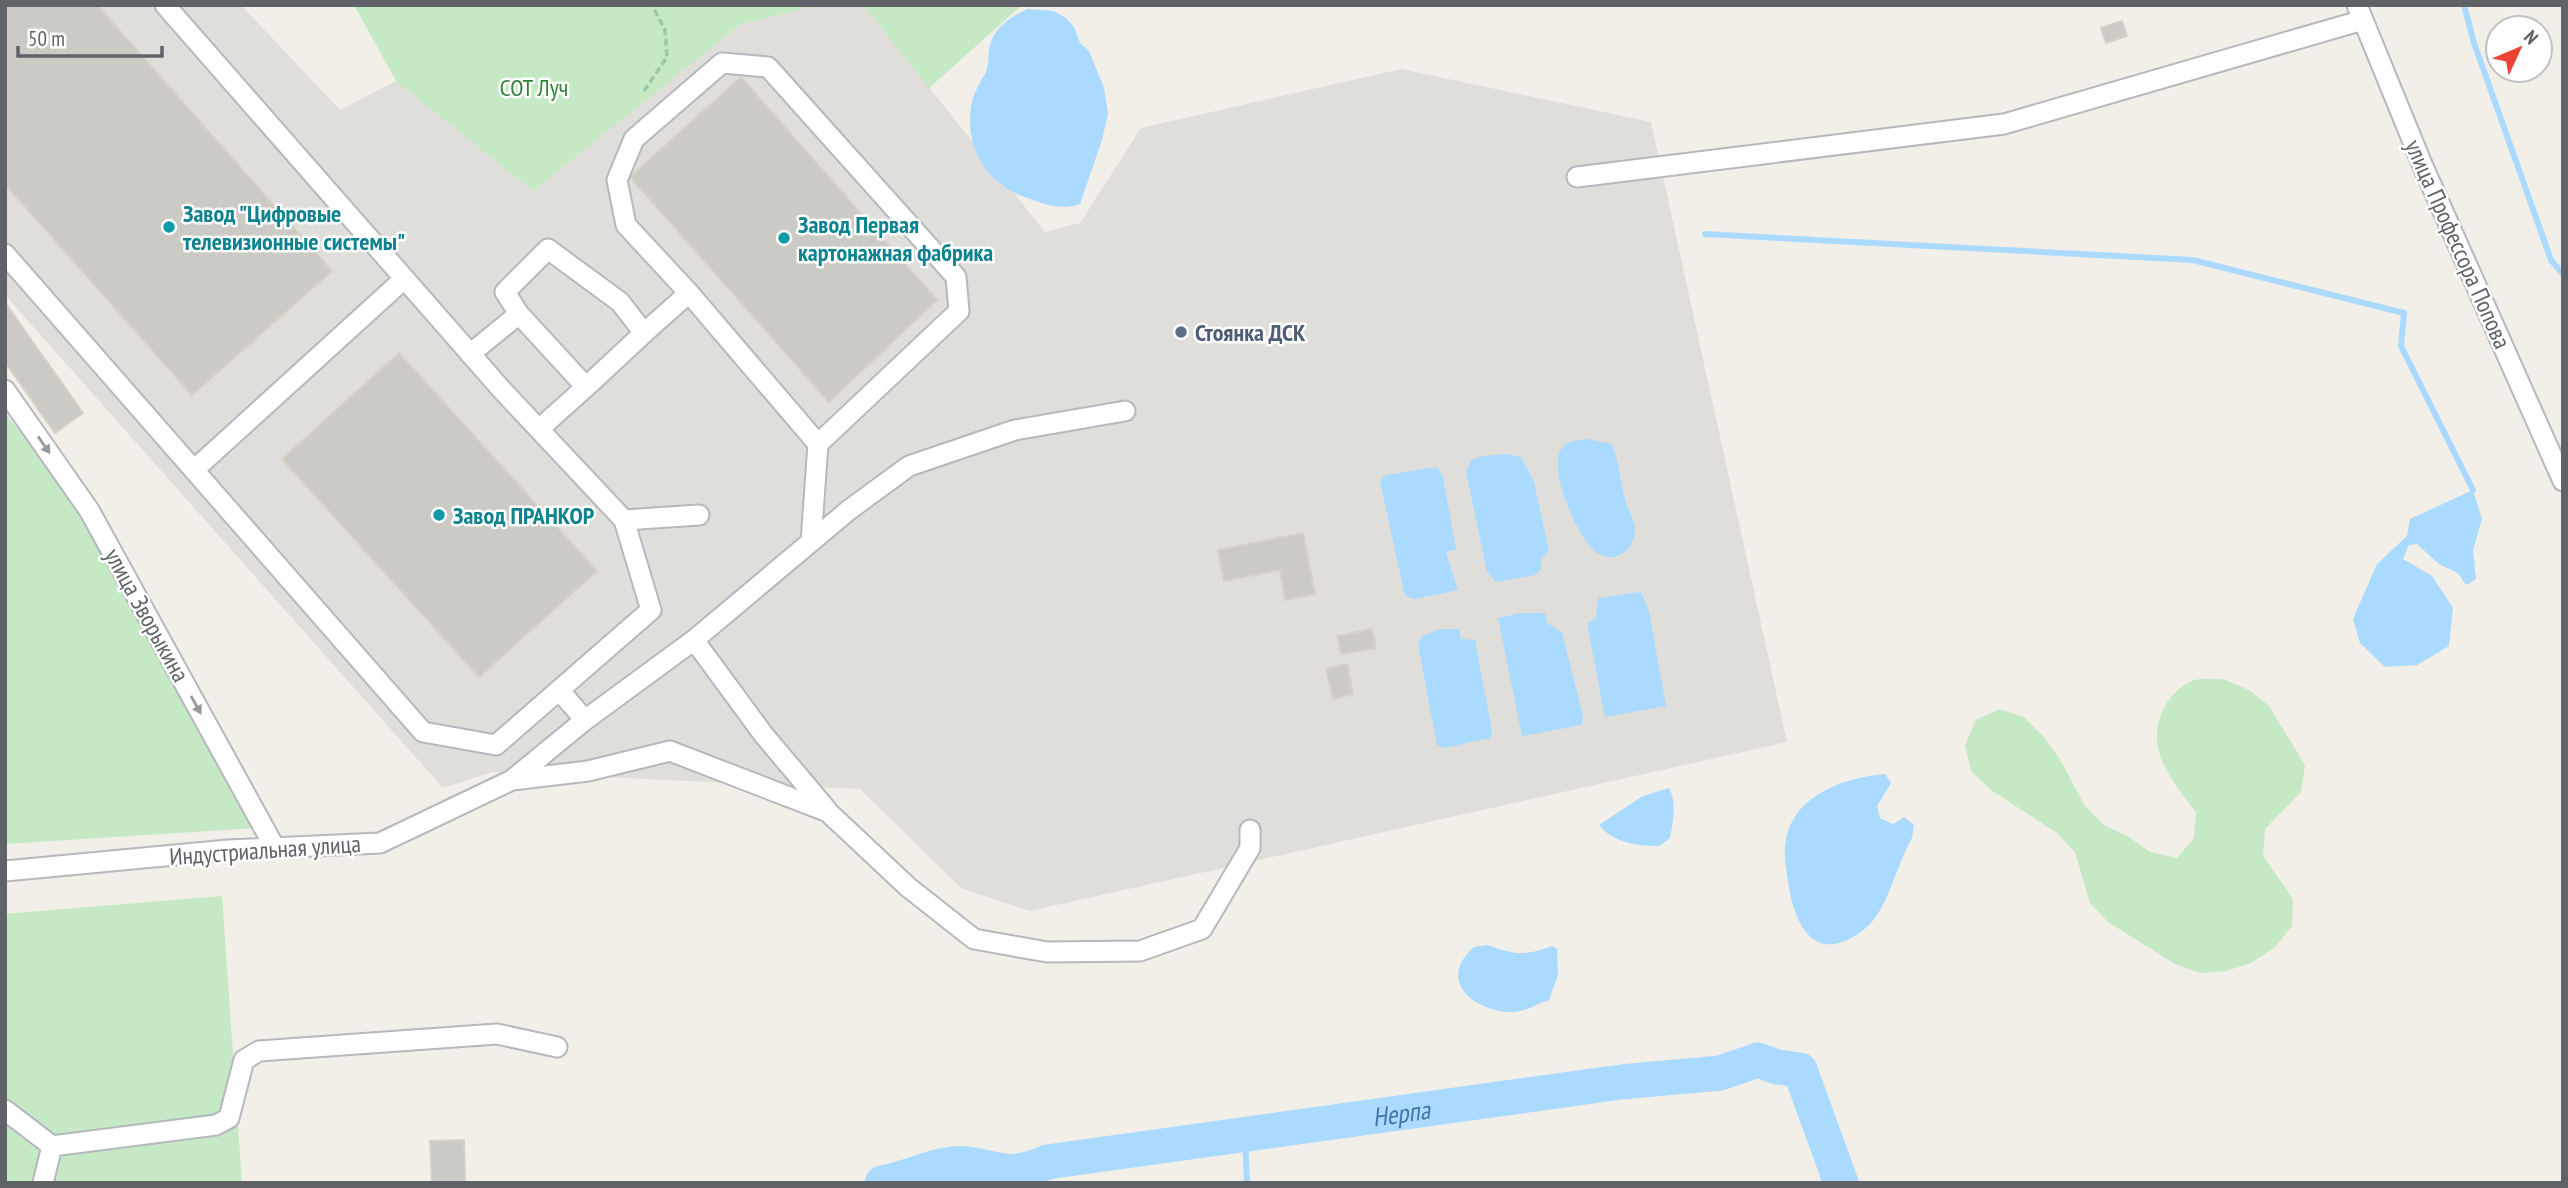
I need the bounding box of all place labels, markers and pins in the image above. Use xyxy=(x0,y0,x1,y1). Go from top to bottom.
place label: Завод "Цифровые телевизионные системы" xyxy=(183,198,405,257)
place label: Завод Первая картонажная фабрика xyxy=(798,209,993,268)
marker: Завод "Цифровые телевизионные системы" xyxy=(161,219,177,235)
marker: Завод Первая картонажная фабрика xyxy=(776,230,792,246)
place label: Стоянка ДСК xyxy=(1195,317,1306,348)
marker: Стоянка ДСК xyxy=(1173,324,1189,340)
place label: Завод ПРАНКОР xyxy=(453,500,595,531)
marker: Завод ПРАНКОР xyxy=(431,507,447,523)

